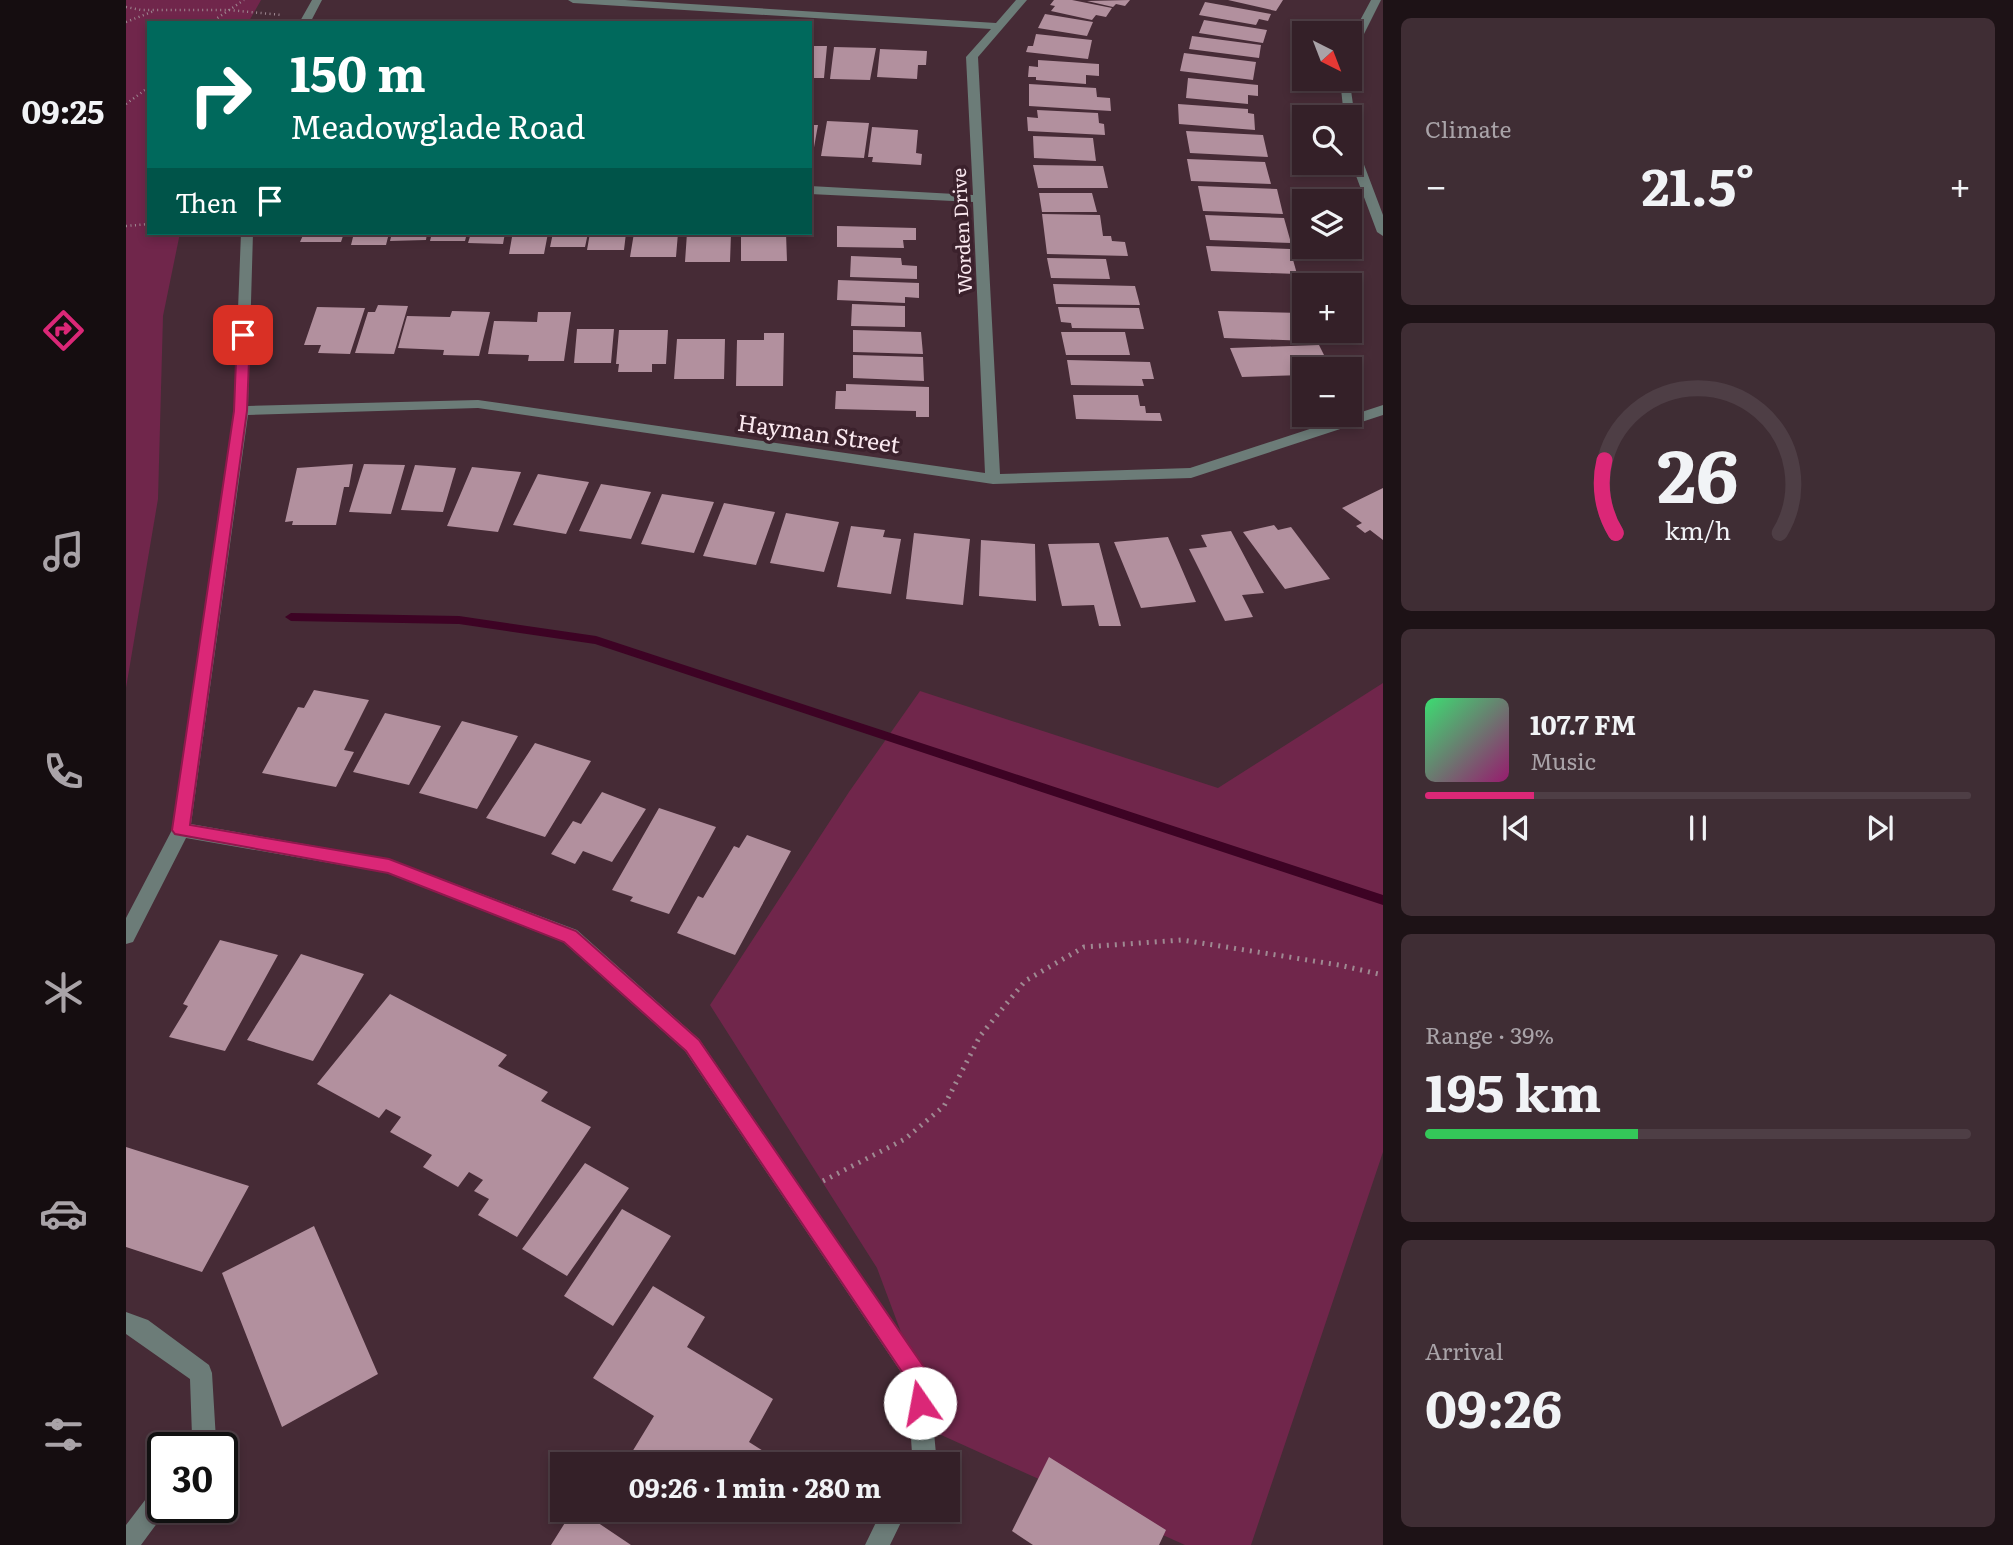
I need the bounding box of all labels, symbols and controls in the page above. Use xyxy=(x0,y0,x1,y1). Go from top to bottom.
north arrow xyxy=(1292,21,1362,91)
map controls xyxy=(1292,21,1362,427)
text: 150 m xyxy=(290,34,426,107)
icon: right xyxy=(175,49,266,140)
text: 09:25 xyxy=(22,86,105,134)
text: Meadowglade Road xyxy=(290,101,585,149)
button: search xyxy=(1292,105,1362,175)
text: Climate xyxy=(1425,111,1511,145)
text: 21.5° xyxy=(1641,145,1755,222)
text: − xyxy=(1425,155,1447,212)
text: + xyxy=(1949,155,1971,212)
street label: Worden Drive xyxy=(944,167,978,295)
text: Then xyxy=(175,182,237,221)
icon: arrive xyxy=(251,182,289,220)
button: layers xyxy=(1292,189,1362,259)
button: + xyxy=(1292,273,1362,343)
pin xyxy=(213,305,273,365)
icon: directions xyxy=(39,306,88,355)
icon: arrive xyxy=(224,316,262,354)
button: − xyxy=(1292,357,1362,427)
street label: Hayman Street xyxy=(736,404,903,460)
text: 26 xyxy=(1657,418,1739,526)
text: km/h xyxy=(1665,511,1731,548)
icon: music xyxy=(39,527,88,576)
text: 107.7 FM xyxy=(1530,704,1636,743)
text: Music xyxy=(1530,743,1596,777)
icon: phone xyxy=(39,747,88,796)
icon: previous xyxy=(1497,809,1535,847)
icon: pause xyxy=(1679,809,1717,847)
icon: next xyxy=(1861,809,1899,847)
icon: climate xyxy=(39,968,88,1017)
text: Range · 39% xyxy=(1425,1017,1554,1051)
text: 195 km xyxy=(1425,1051,1601,1128)
icon: car xyxy=(39,1189,88,1238)
text: Arrival xyxy=(1425,1333,1504,1367)
position arrow xyxy=(883,1366,957,1440)
text: 09:26 xyxy=(1425,1367,1562,1444)
icon: filters xyxy=(39,1410,88,1459)
speed limit sign: 30 xyxy=(147,1432,238,1523)
text: 09:26 · 1 min · 280 m xyxy=(629,1467,881,1506)

